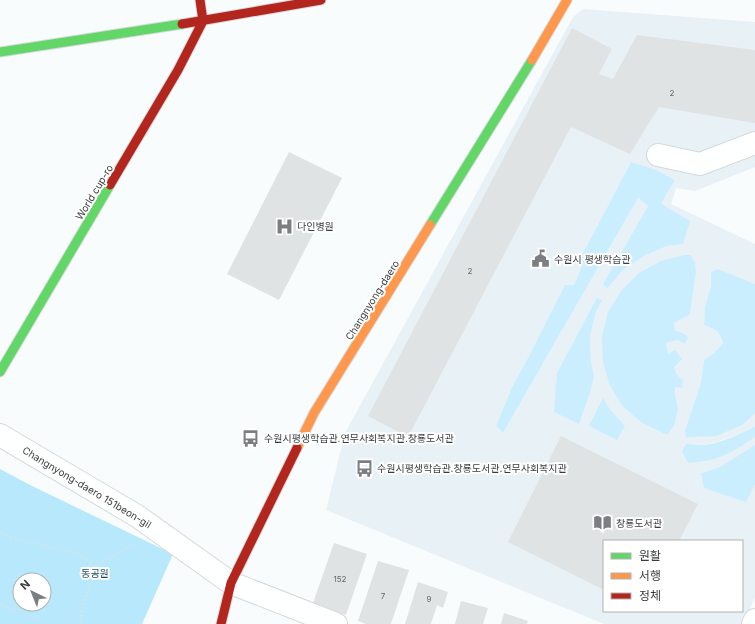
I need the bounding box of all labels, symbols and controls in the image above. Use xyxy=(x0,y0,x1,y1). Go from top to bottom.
house number: 2 xyxy=(670,88,675,98)
street label: World cup-ro xyxy=(73,162,115,222)
hospital icon: 다인병원 xyxy=(274,216,294,236)
place label: 다인병원 xyxy=(297,220,334,232)
public building icon: 수원시 평생학습관 xyxy=(531,249,551,269)
place label: 수원시 평생학습관 xyxy=(554,253,631,265)
street label: Changnyong-daero xyxy=(343,258,401,342)
house number: 2 xyxy=(468,266,473,276)
bus stop icon: 수원시평생학습관.연무사회복지관.창룡도서관 xyxy=(241,428,261,448)
place label: 수원시평생학습관.연무사회복지관.창룡도서관 xyxy=(264,432,455,444)
street label: Changnyong-daero 151beon-gil xyxy=(20,444,154,530)
bus stop icon: 수원시평생학습관.창룡도서관.연무사회복지관 xyxy=(354,458,374,478)
place label: 수원시평생학습관.창룡도서관.연무사회복지관 xyxy=(377,462,568,474)
library icon: 창룡도서관 xyxy=(593,513,613,533)
place label: 창룡도서관 xyxy=(616,517,663,529)
legend xyxy=(603,540,743,612)
text: 원활 xyxy=(639,548,661,563)
park label: 동공원 xyxy=(81,567,109,579)
text: 서행 xyxy=(639,568,661,583)
north arrow xyxy=(12,572,52,612)
house number: 152 xyxy=(334,574,347,584)
text: N xyxy=(17,577,33,593)
text: 정체 xyxy=(639,588,661,603)
house number: 7 xyxy=(381,591,386,601)
house number: 9 xyxy=(427,594,432,604)

